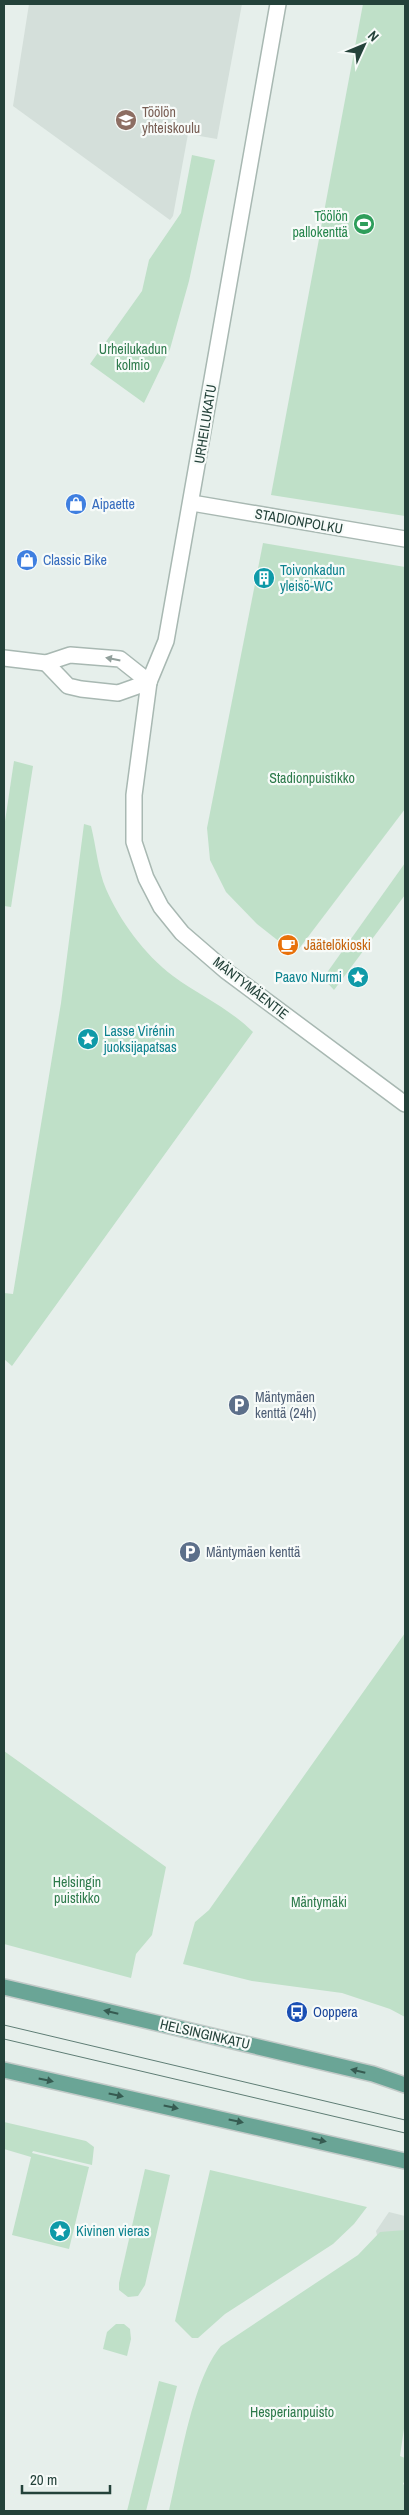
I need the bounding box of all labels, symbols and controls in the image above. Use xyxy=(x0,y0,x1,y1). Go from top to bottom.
north arrow xyxy=(339,20,389,70)
text: N xyxy=(364,27,383,45)
place label: Töölön yhteiskoulu xyxy=(142,103,200,137)
school or university icon: Töölön yhteiskoulu xyxy=(114,108,138,132)
place label: Töölön pallokenttä xyxy=(292,207,349,241)
sports icon: Töölön pallokenttä xyxy=(352,212,376,236)
park label: Urheilukadun kolmio xyxy=(99,340,167,374)
street label: URHEILUKATU xyxy=(190,383,220,465)
shop icon: Aipaette xyxy=(64,492,88,516)
place label: Aipaette xyxy=(91,495,135,513)
street label: STADIONPOLKU xyxy=(254,504,344,538)
shop icon: Classic Bike xyxy=(15,548,39,572)
place label: Classic Bike xyxy=(43,551,107,569)
place label: Toivonkadun yleisö-WC xyxy=(280,561,345,595)
building icon: Toivonkadun yleisö-WC xyxy=(252,566,276,590)
one-way arrow xyxy=(105,655,121,663)
park label: Stadionpuistikko xyxy=(269,769,355,787)
cafe icon: Jäätelökioski xyxy=(276,933,300,957)
place label: Jäätelökioski xyxy=(304,936,371,954)
street label: MÄNTYMÄENTIE xyxy=(210,953,292,1023)
place icon: Paavo Nurmi xyxy=(346,965,370,989)
place label: Paavo Nurmi xyxy=(275,968,342,986)
place label: Lasse Virénin juoksijapatsas xyxy=(103,1022,177,1056)
place icon: Lasse Virénin juoksijapatsas xyxy=(76,1027,100,1051)
place label: Mäntymäen kenttä (24h) xyxy=(255,1388,316,1422)
parking icon: Mäntymäen kenttä (24h) xyxy=(227,1393,251,1417)
parking icon: Mäntymäen kenttä xyxy=(178,1540,202,1564)
place label: Mäntymäen kenttä xyxy=(206,1543,301,1561)
park label: Helsingin puistikko xyxy=(53,1873,101,1907)
park label: Mäntymäki xyxy=(291,1893,347,1911)
bus stop icon: Ooppera xyxy=(285,2000,309,2024)
place label: Ooppera xyxy=(313,2003,358,2021)
one-way arrow xyxy=(103,2008,118,2016)
street label: HELSINGINKATU xyxy=(158,2015,252,2053)
one-way arrow xyxy=(351,2067,366,2075)
one-way arrow xyxy=(39,2076,54,2084)
one-way arrow xyxy=(108,2091,123,2099)
one-way arrow xyxy=(164,2103,179,2111)
one-way arrow xyxy=(228,2117,243,2125)
one-way arrow xyxy=(311,2136,326,2144)
place icon: Kivinen vieras xyxy=(48,2219,72,2243)
place label: Kivinen vieras xyxy=(76,2222,150,2240)
park label: Hesperianpuisto xyxy=(250,2403,334,2421)
scale bar xyxy=(22,2462,110,2494)
text: 20 m xyxy=(30,2469,57,2490)

